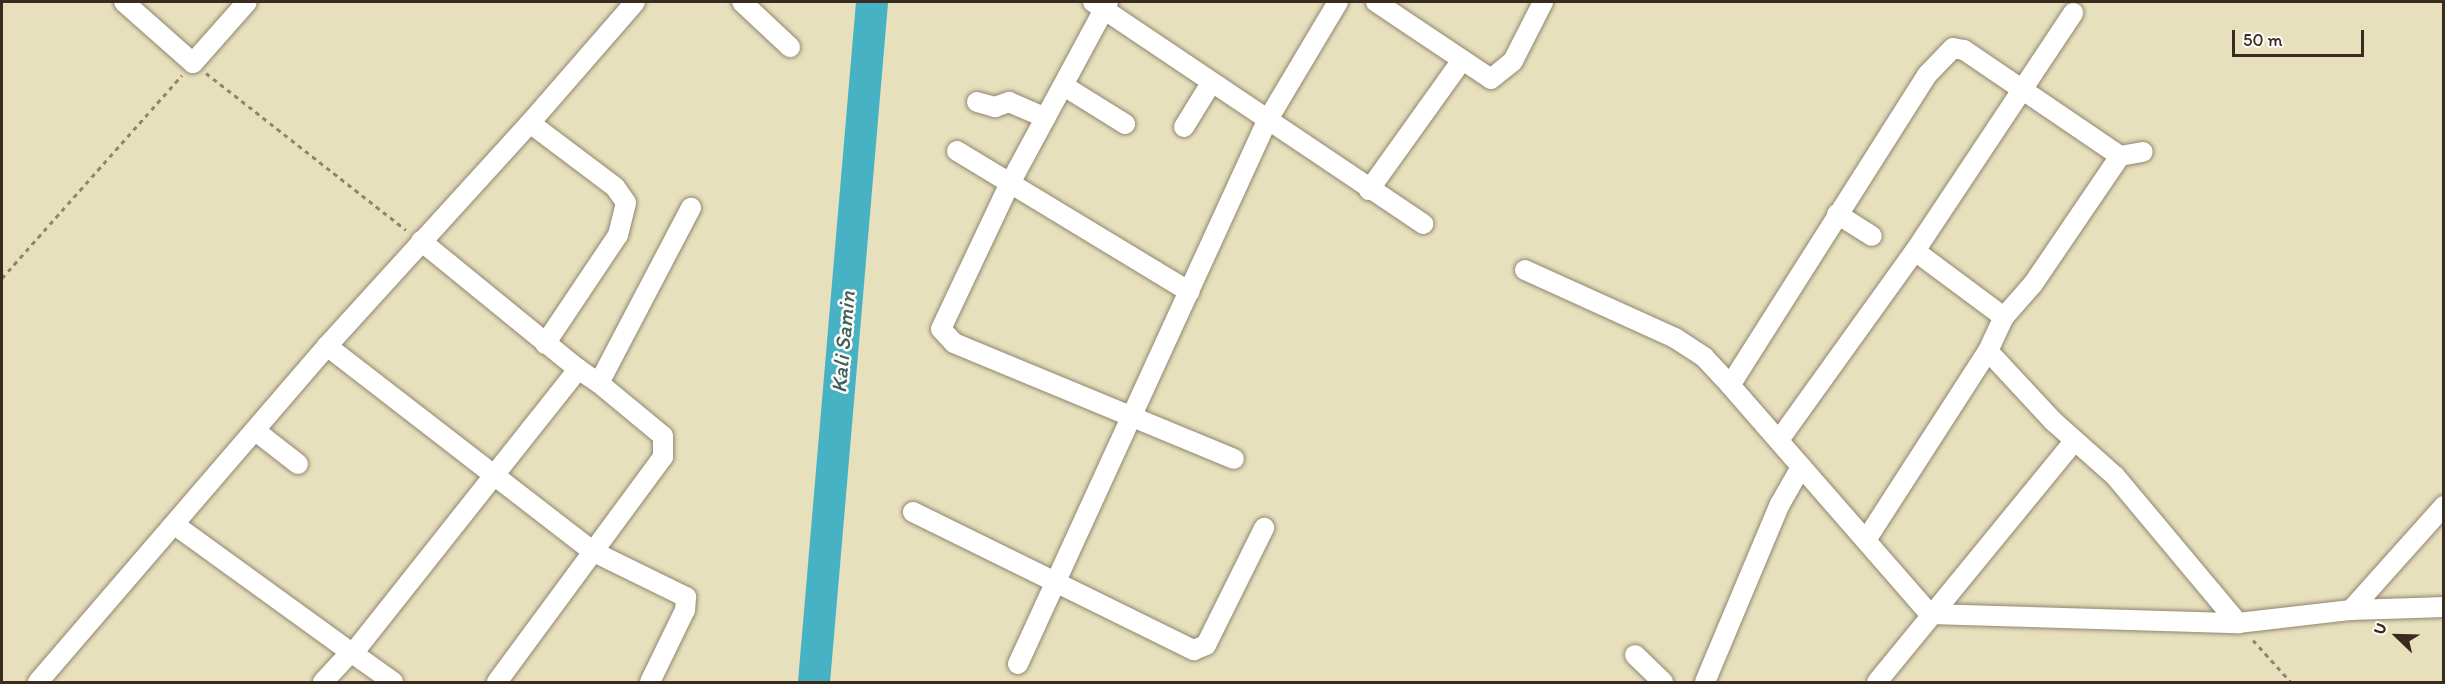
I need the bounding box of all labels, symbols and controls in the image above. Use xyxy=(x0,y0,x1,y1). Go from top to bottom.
scale bar xyxy=(2235,18,2367,56)
text: 50 m xyxy=(2243,29,2283,51)
water label: Kali Samin xyxy=(825,290,861,394)
north arrow xyxy=(2367,606,2427,666)
text: U xyxy=(2369,620,2391,637)

